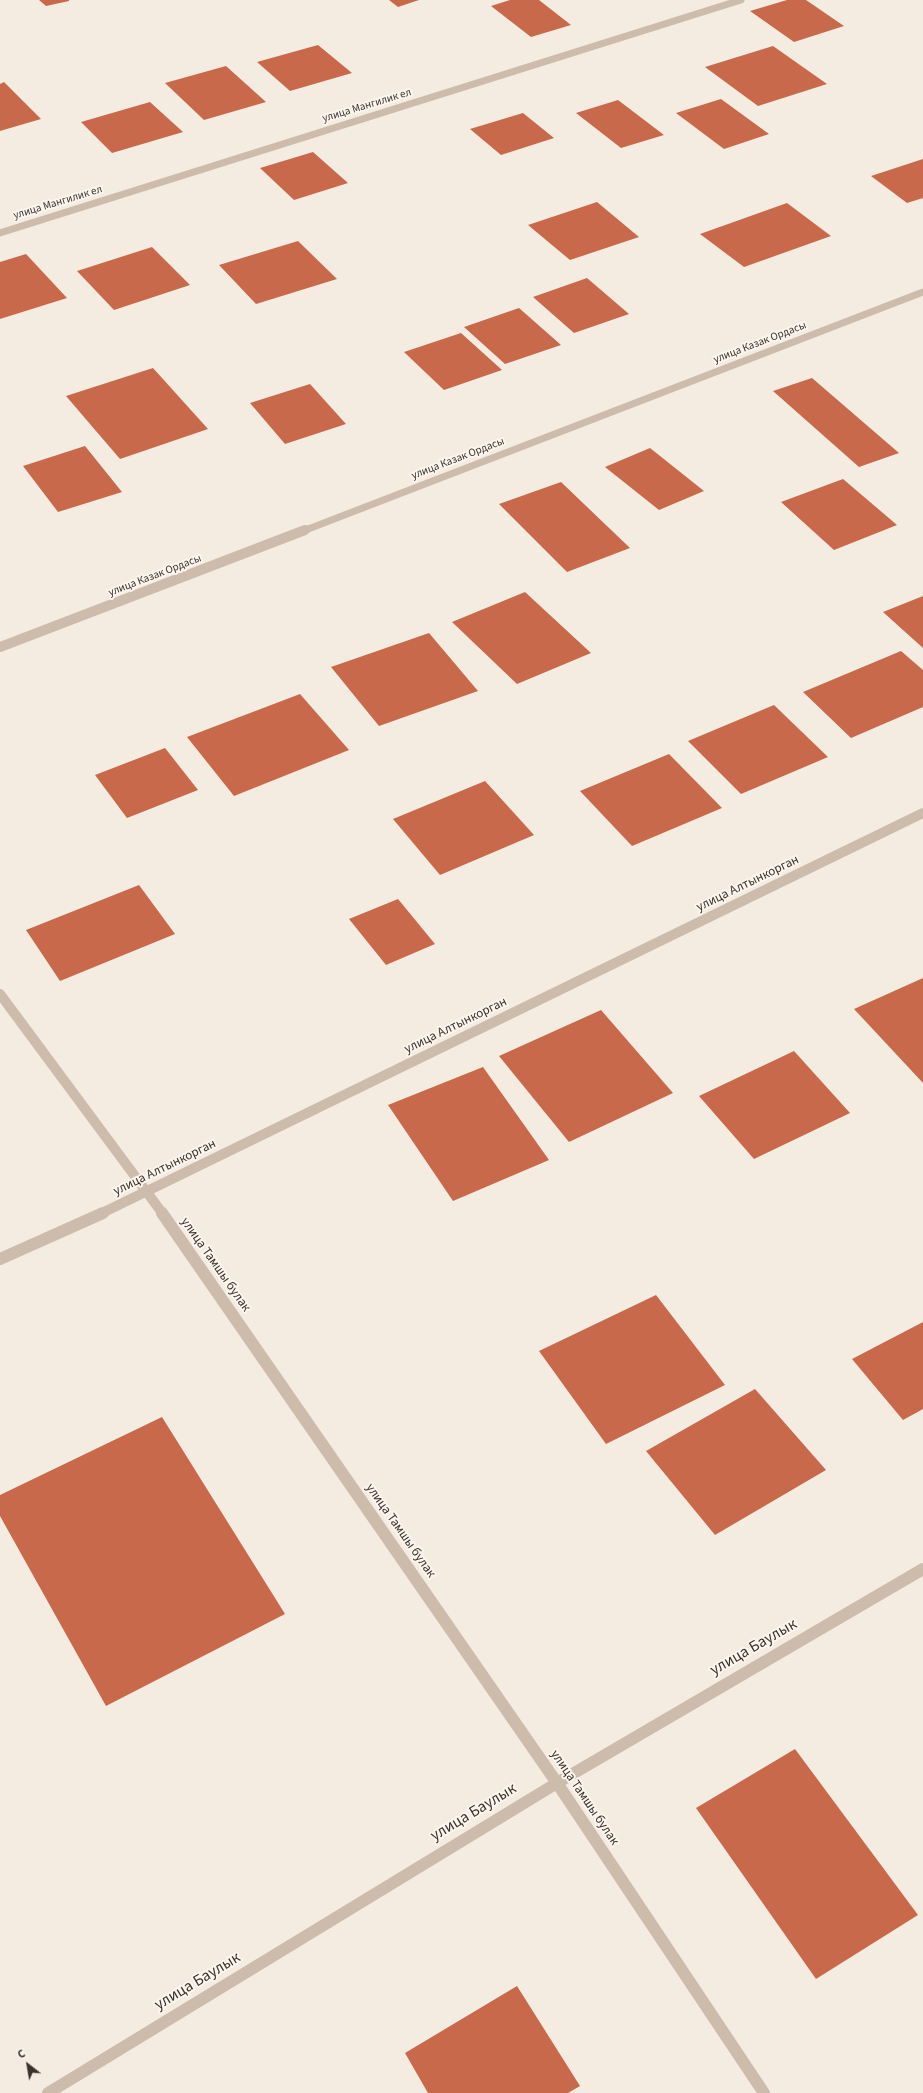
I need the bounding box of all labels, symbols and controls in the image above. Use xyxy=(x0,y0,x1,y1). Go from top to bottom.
street label: улица Мангилик ел xyxy=(321,86,413,126)
street label: улица Мангилик ел xyxy=(12,183,104,223)
street label: улица Казак Ордасы xyxy=(712,319,808,367)
street label: улица Казак Ордасы xyxy=(410,435,506,483)
street label: улица Казак Ордасы xyxy=(107,552,203,600)
street label: улица Алтынкорган xyxy=(694,852,802,916)
street label: улица Алтынкорган xyxy=(402,994,510,1058)
street label: улица Алтынкорган xyxy=(111,1136,219,1200)
street label: улица Тамшы булак xyxy=(177,1215,253,1315)
street label: улица Тамшы булак xyxy=(362,1481,438,1581)
street label: улица Баулык xyxy=(707,1615,801,1681)
street label: улица Тамшы булак xyxy=(546,1747,622,1849)
street label: улица Баулык xyxy=(427,1780,521,1846)
street label: улица Баулык xyxy=(151,1949,245,2015)
north arrow xyxy=(8,2045,48,2085)
text: С xyxy=(15,2046,28,2062)

